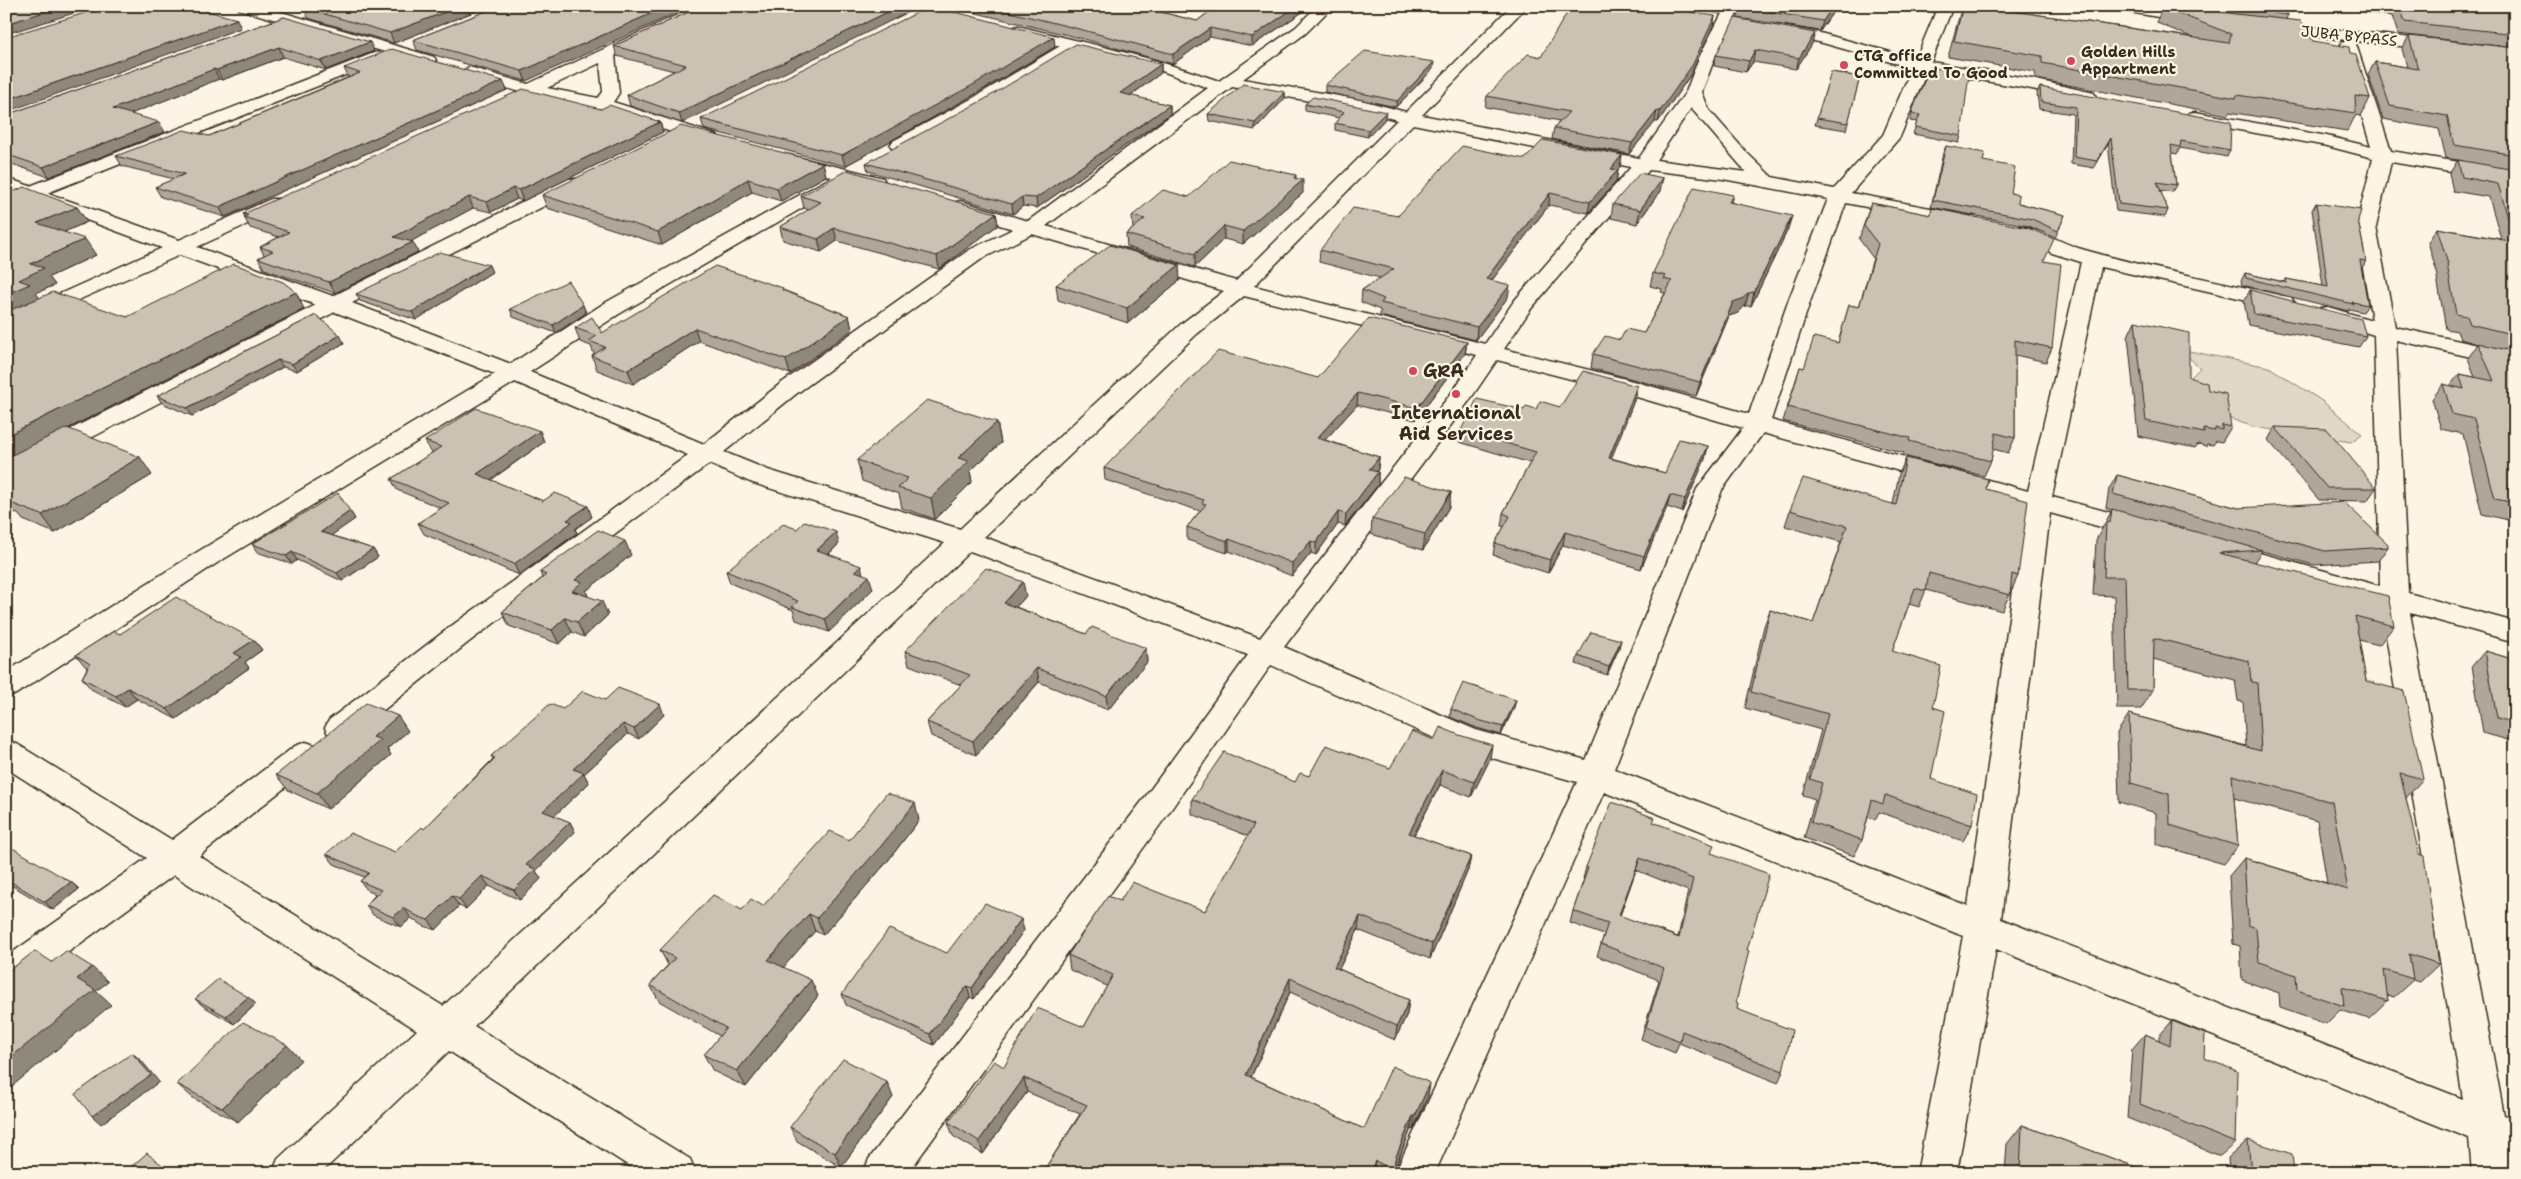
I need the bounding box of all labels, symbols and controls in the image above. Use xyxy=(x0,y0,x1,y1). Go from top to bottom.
street label: JUBA BYPASS xyxy=(2300,21,2398,51)
place label: Golden Hills Appartment xyxy=(2081,42,2176,79)
place label: CTG office Committed To Good xyxy=(1854,46,2008,83)
marker: Golden Hills Appartment xyxy=(2065,55,2077,67)
marker: CTG office Committed To Good xyxy=(1838,59,1850,71)
place label: GRA xyxy=(1423,359,1464,383)
marker: GRA xyxy=(1407,365,1419,377)
marker: International Aid Services xyxy=(1450,388,1462,400)
place label: International Aid Services xyxy=(1391,401,1521,446)

